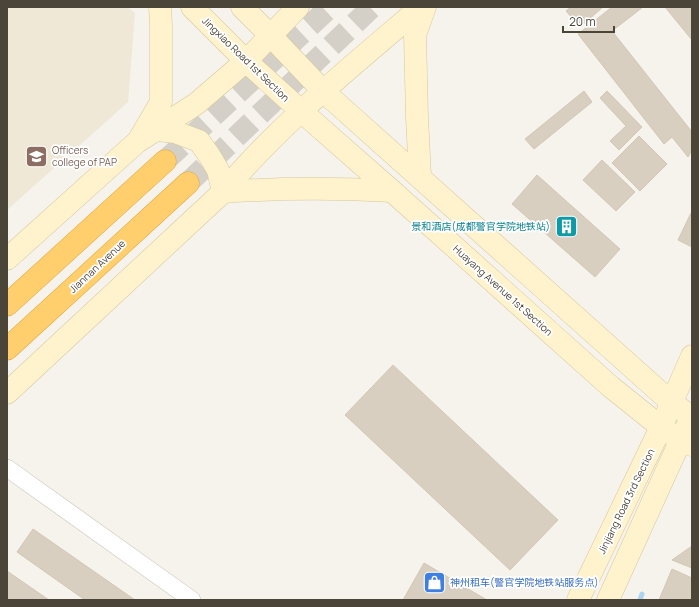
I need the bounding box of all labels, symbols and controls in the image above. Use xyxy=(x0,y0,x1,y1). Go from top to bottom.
scale bar xyxy=(563,8,614,34)
street label: Jingxiao Road 1st Section xyxy=(199,13,293,105)
text: 20 m xyxy=(569,13,596,30)
school or university icon: Officers college of PAP xyxy=(24,143,50,169)
place label: Officers college of PAP xyxy=(52,143,117,169)
building icon: 景和酒店(成都警官学院地铁站) xyxy=(553,213,579,239)
place label: 景和酒店(成都警官学院地铁站) xyxy=(411,219,550,233)
street label: Jiannan Avenue xyxy=(66,236,128,296)
street label: Huayang Avenue 1st Section xyxy=(450,241,556,339)
street label: Jinjiang Road 3rd Section xyxy=(594,446,658,556)
shop icon: 神州租车(警官学院地铁站服务点) xyxy=(421,569,447,595)
place label: 神州租车(警官学院地铁站服务点) xyxy=(450,575,599,589)

